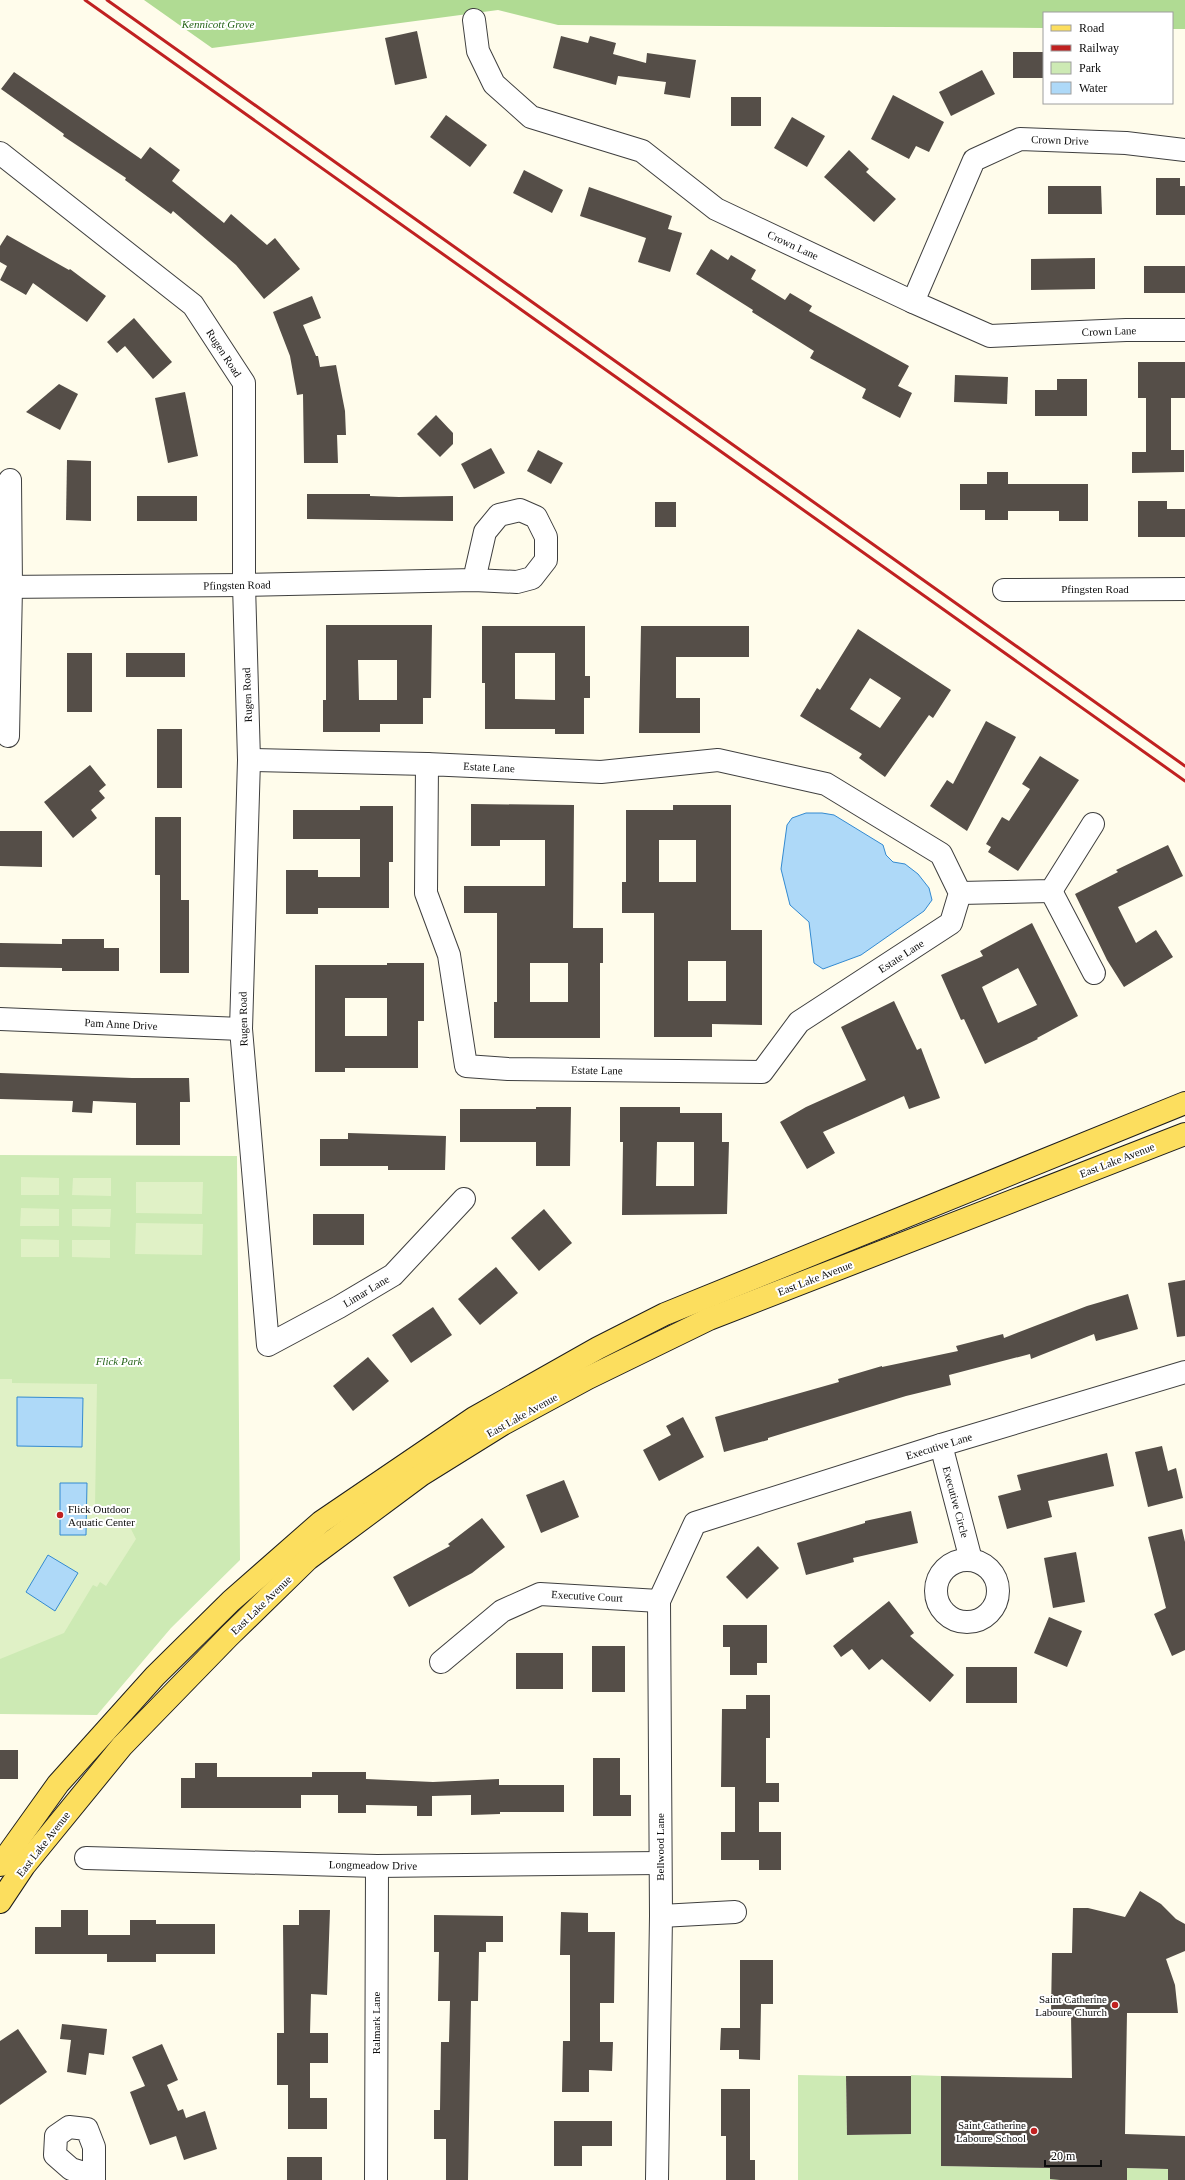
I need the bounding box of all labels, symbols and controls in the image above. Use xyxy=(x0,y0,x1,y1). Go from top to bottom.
legend xyxy=(1043,12,1173,104)
park label: Kennicott Grove xyxy=(181,18,254,30)
text: Road xyxy=(1079,21,1104,35)
text: Railway xyxy=(1079,41,1119,55)
text: Park xyxy=(1079,61,1101,75)
text: Water xyxy=(1079,81,1107,95)
street label: Crown Drive xyxy=(1031,133,1089,147)
street label: Crown Lane xyxy=(766,228,820,262)
street label: Crown Lane xyxy=(1081,324,1137,338)
street label: Rugen Road xyxy=(204,327,244,380)
street label: Pfingsten Road xyxy=(203,578,271,592)
street label: Pfingsten Road xyxy=(1061,583,1129,595)
street label: Rugen Road xyxy=(240,667,254,723)
street label: Estate Lane xyxy=(463,760,515,774)
street label: Estate Lane xyxy=(876,937,926,975)
street label: Rugen Road xyxy=(237,991,249,1046)
street label: Pam Anne Drive xyxy=(84,1016,158,1032)
street label: Estate Lane xyxy=(571,1064,623,1076)
street label: East Lake Avenue xyxy=(1078,1140,1156,1180)
street label: East Lake Avenue xyxy=(776,1258,854,1298)
street label: Limar Lane xyxy=(341,1273,391,1309)
park label: Flick Park xyxy=(95,1355,143,1367)
street label: East Lake Avenue xyxy=(484,1390,560,1439)
street label: Executive Lane xyxy=(904,1430,974,1462)
street label: Executive Circle xyxy=(941,1465,971,1539)
place label: Flick Outdoor Aquatic Center xyxy=(68,1503,135,1528)
marker: Flick Outdoor Aquatic Center xyxy=(55,1510,65,1520)
street label: East Lake Avenue xyxy=(228,1573,294,1637)
street label: Executive Court xyxy=(551,1588,623,1604)
street label: East Lake Avenue xyxy=(14,1809,72,1879)
street label: Bellwood Lane xyxy=(654,1813,666,1881)
street label: Longmeadow Drive xyxy=(329,1858,417,1872)
street label: Ralmark Lane xyxy=(370,1992,382,2054)
place label: Saint Catherine Laboure Church xyxy=(1035,1993,1107,2018)
marker: Saint Catherine Laboure Church xyxy=(1110,2000,1120,2010)
place label: Saint Catherine Laboure School xyxy=(956,2119,1026,2144)
marker: Saint Catherine Laboure School xyxy=(1029,2126,1039,2136)
scale bar xyxy=(1045,2142,1101,2168)
text: 20 m xyxy=(1051,2149,1076,2163)

